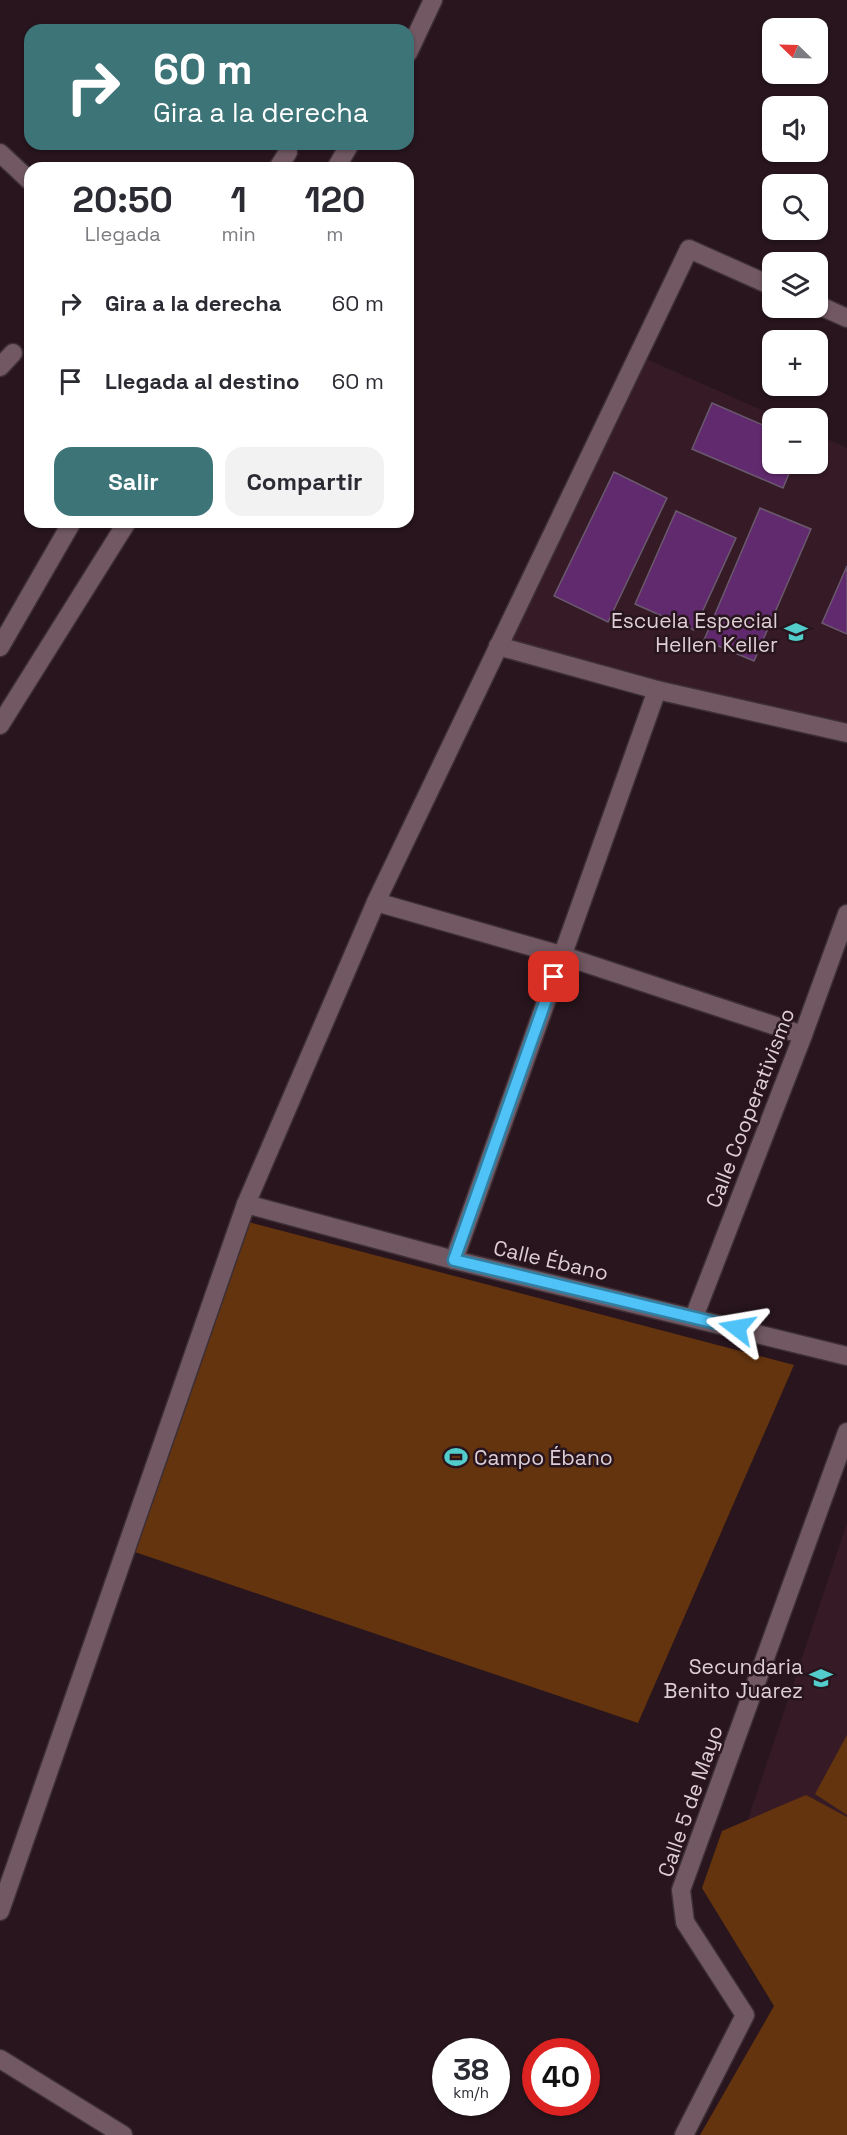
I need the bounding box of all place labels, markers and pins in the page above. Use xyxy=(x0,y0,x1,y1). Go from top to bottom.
place label: Escuela Especial Hellen Keller xyxy=(611,607,778,658)
school or university icon: Escuela Especial Hellen Keller xyxy=(783,619,809,645)
pin xyxy=(528,951,579,1002)
sports icon: Campo Ébano xyxy=(443,1444,469,1470)
place label: Campo Ébano xyxy=(474,1444,613,1471)
place label: Secundaria Benito Juarez xyxy=(664,1653,803,1704)
school or university icon: Secundaria Benito Juarez xyxy=(808,1665,834,1691)

